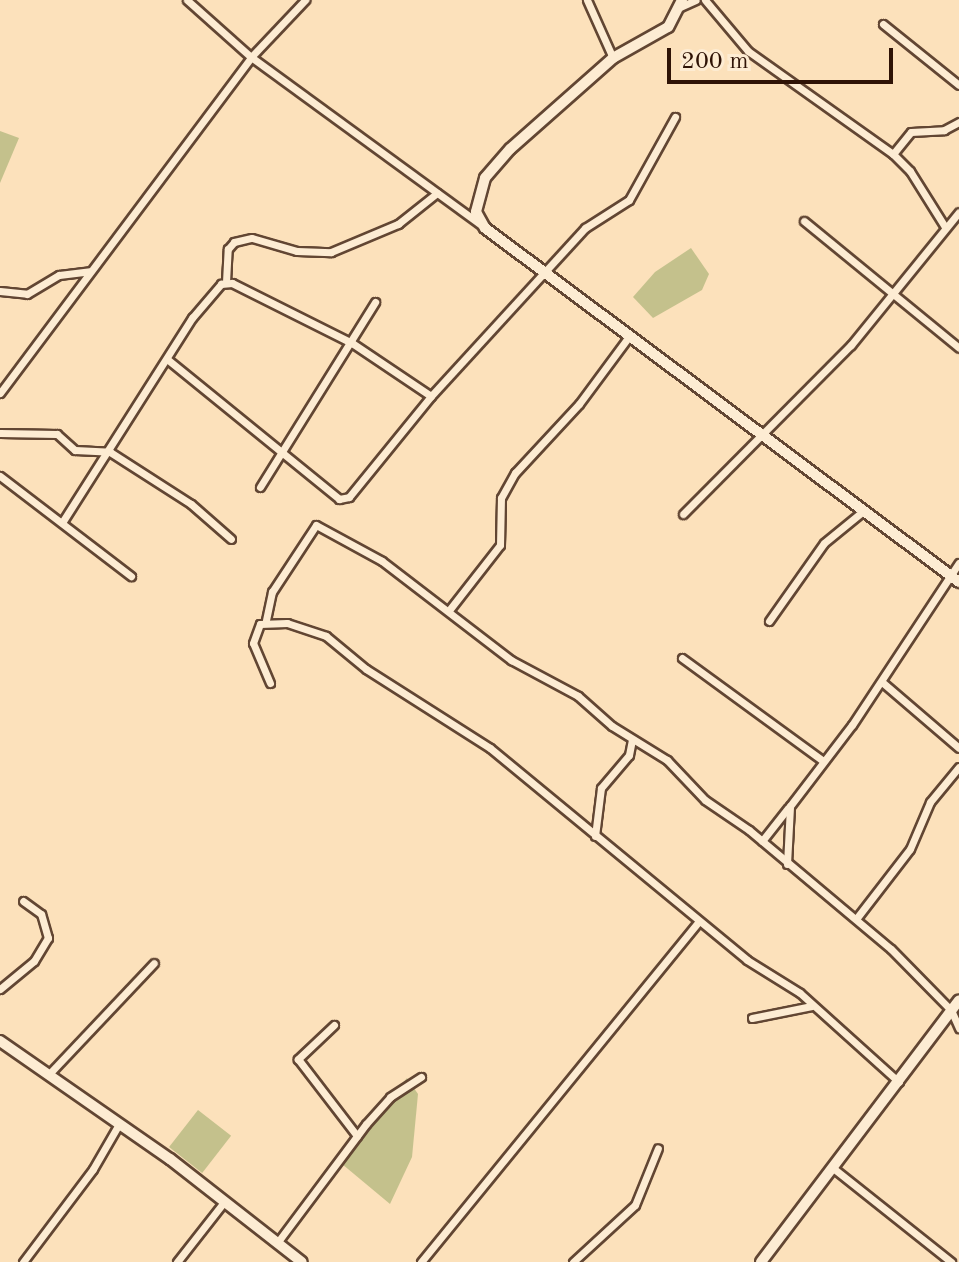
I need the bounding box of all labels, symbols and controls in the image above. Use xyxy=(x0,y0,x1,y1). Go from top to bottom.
scale bar xyxy=(671,32,897,82)
text: 200 m xyxy=(681,50,749,74)

